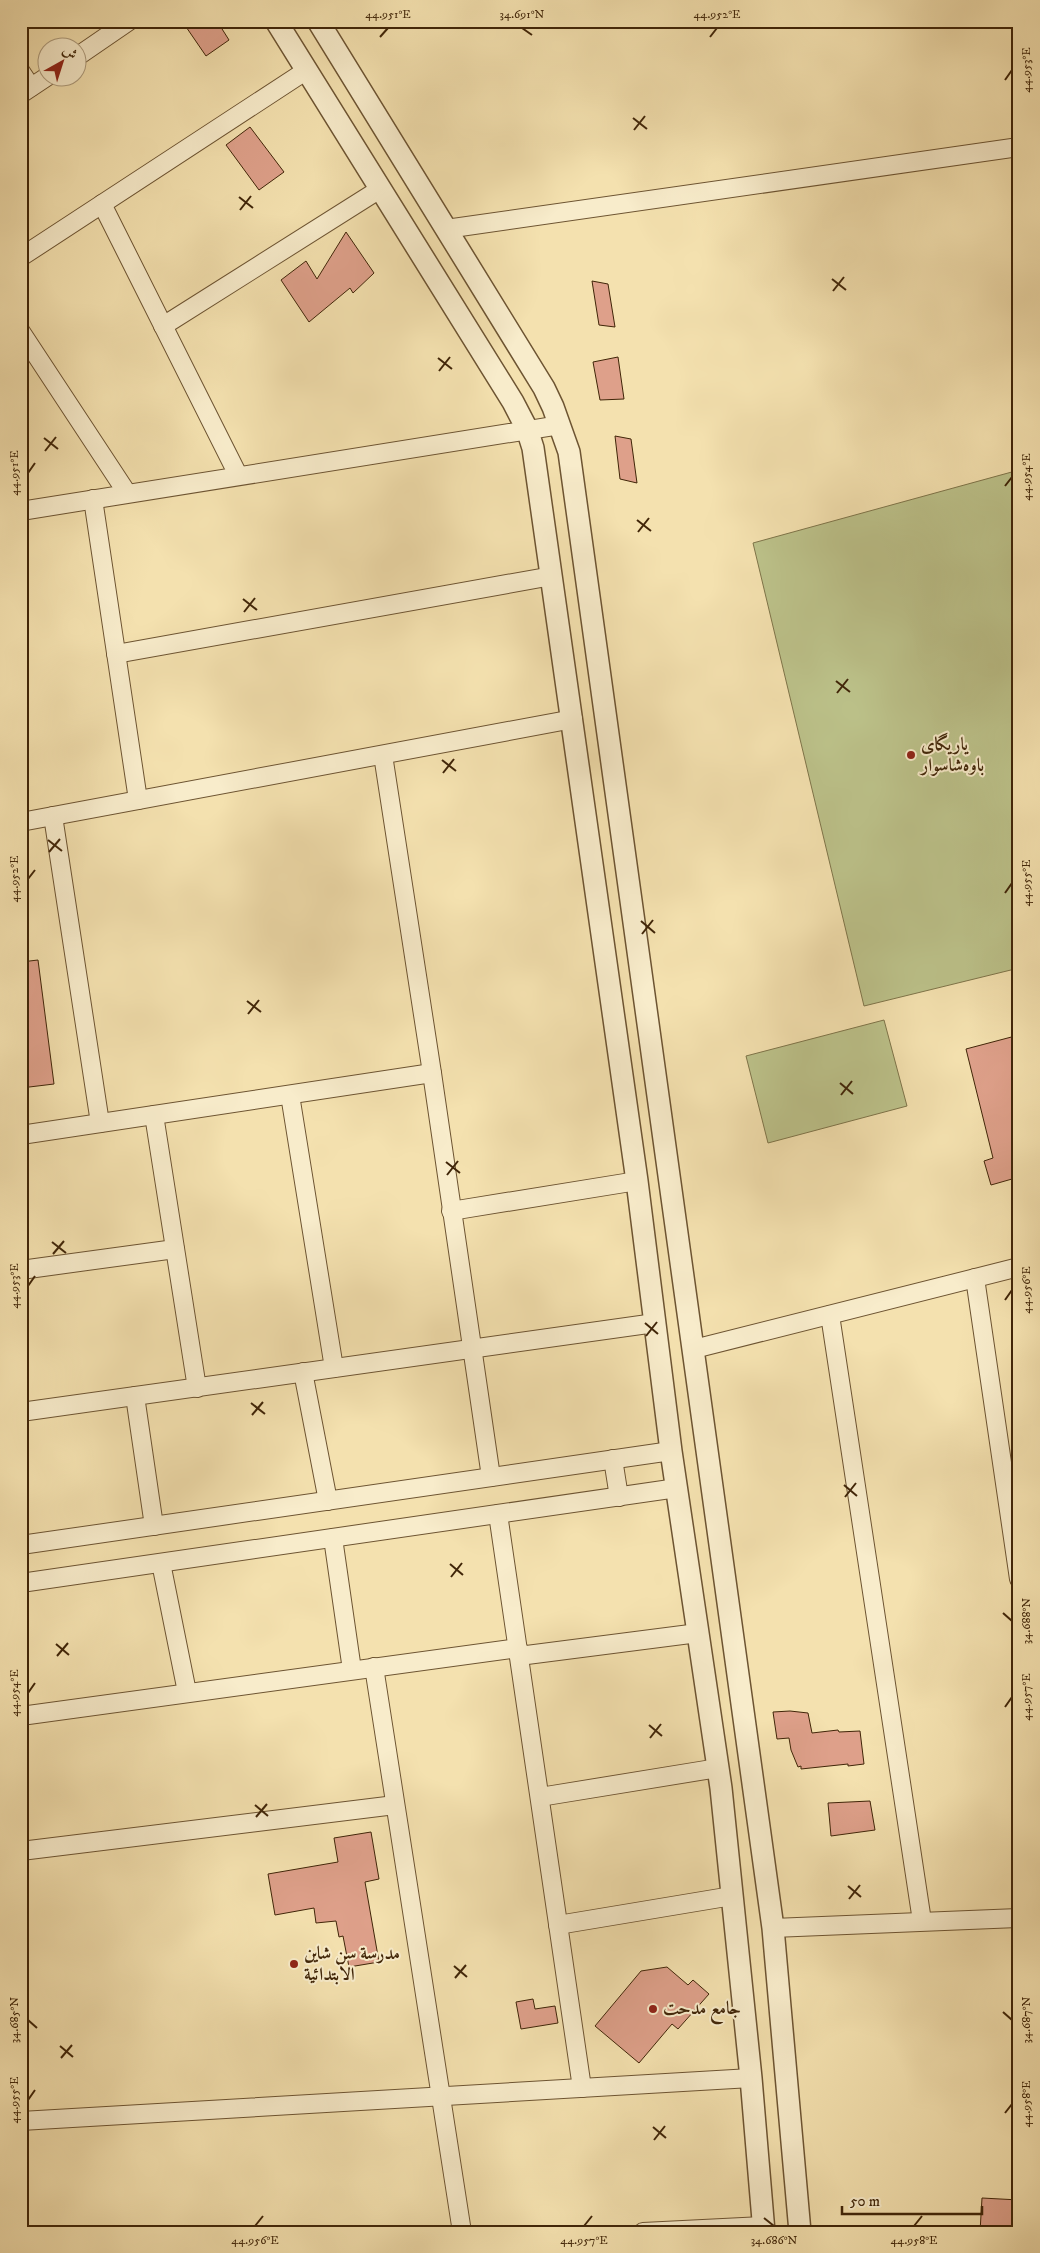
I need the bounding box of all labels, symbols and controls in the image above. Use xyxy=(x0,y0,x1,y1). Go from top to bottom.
text: 44.951°E xyxy=(365,7,411,22)
text: 34.691°N xyxy=(500,7,545,22)
text: 44.952°E xyxy=(693,7,741,22)
north arrow xyxy=(38,38,88,88)
text: ش xyxy=(58,41,81,64)
text: 44.953°E xyxy=(1019,47,1034,93)
text: 44.951°E xyxy=(7,450,22,496)
text: 44.954°E xyxy=(1019,453,1034,501)
place label: یاریگای باوەشاسوار xyxy=(919,732,984,777)
marker: یاریگای باوەشاسوار xyxy=(905,749,917,761)
text: 44.952°E xyxy=(7,855,22,903)
text: 44.955°E xyxy=(1019,859,1034,907)
text: 44.953°E xyxy=(7,1263,22,1309)
text: 44.956°E xyxy=(1019,1266,1034,1314)
text: 34.688°N xyxy=(1019,1598,1034,1644)
text: 44.954°E xyxy=(7,1669,22,1717)
text: 44.957°E xyxy=(1019,1673,1034,1721)
place label: مدرسة سن شاين الابتدائية xyxy=(304,1943,400,1986)
marker: مدرسة سن شاين الابتدائية xyxy=(288,1958,300,1970)
text: 34.687°N xyxy=(1019,1996,1034,2043)
text: 34.685°N xyxy=(7,1997,22,2043)
place label: جامع مدحت xyxy=(663,1998,741,2025)
marker: جامع مدحت xyxy=(647,2003,659,2015)
text: 44.955°E xyxy=(7,2076,22,2124)
text: 44.958°E xyxy=(1019,2080,1034,2128)
scale bar xyxy=(842,2183,982,2215)
text: 50 m xyxy=(850,2192,880,2211)
text: 44.956°E xyxy=(231,2233,279,2248)
text: 44.957°E xyxy=(560,2233,608,2248)
text: 34.686°N xyxy=(751,2233,797,2248)
text: 44.958°E xyxy=(890,2233,938,2248)

